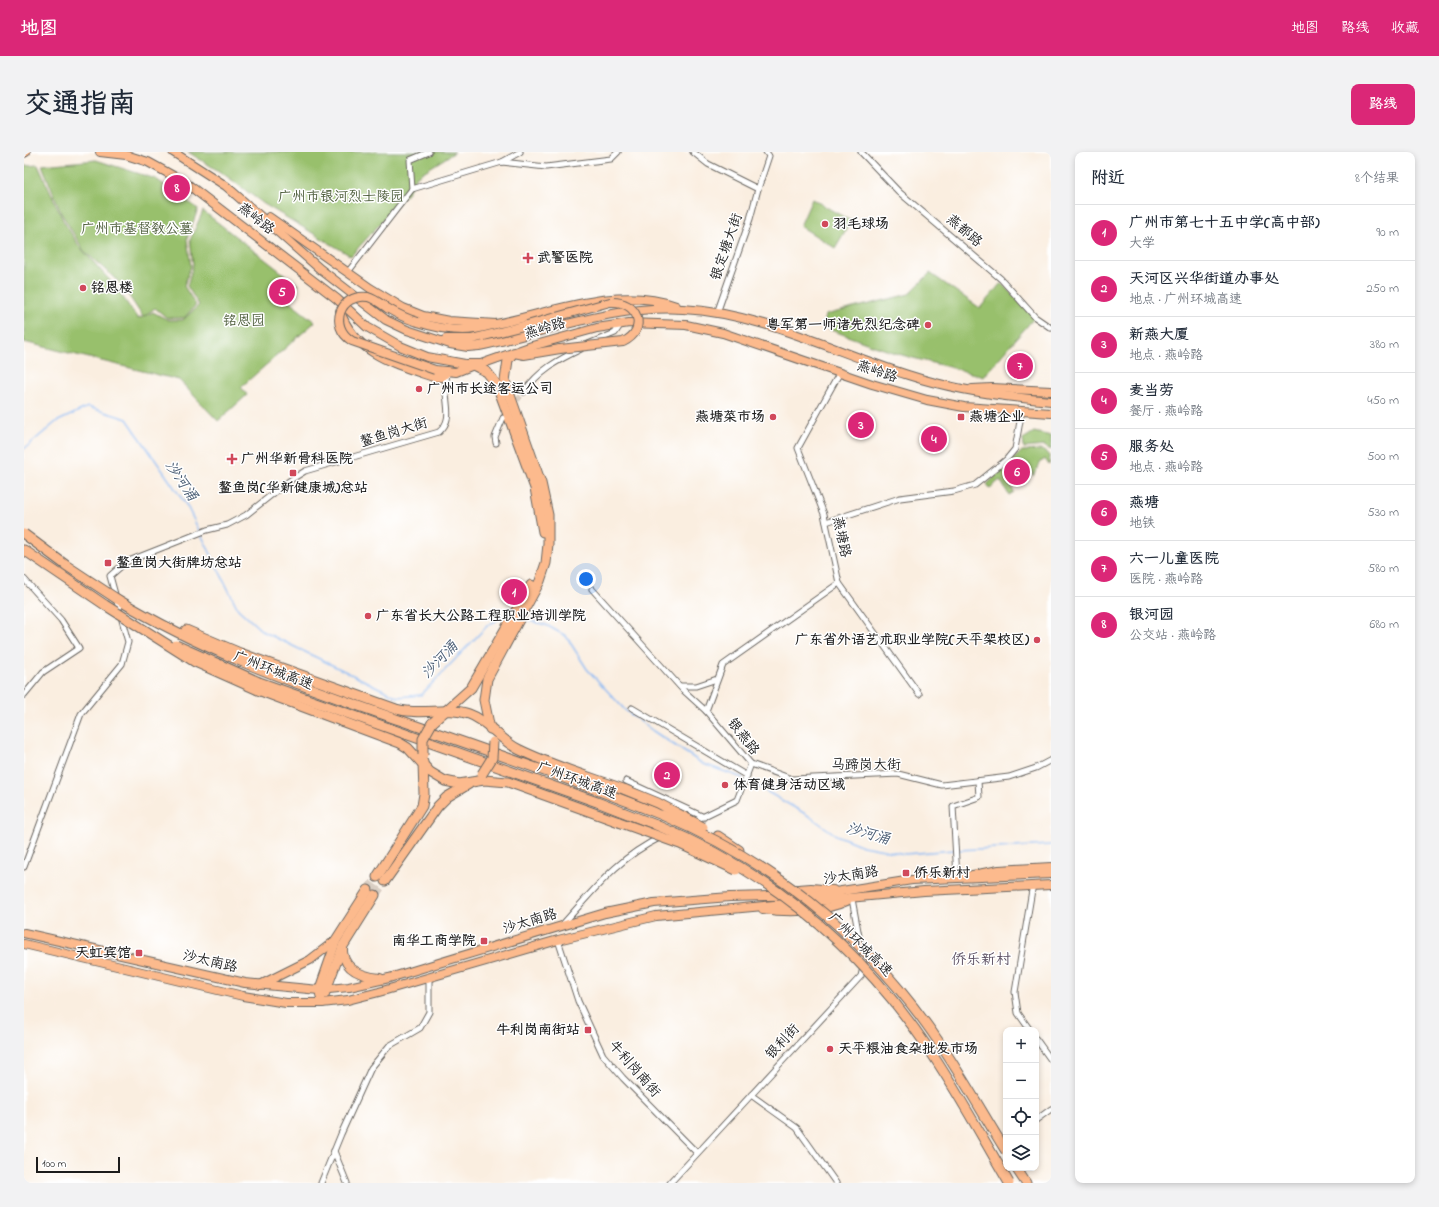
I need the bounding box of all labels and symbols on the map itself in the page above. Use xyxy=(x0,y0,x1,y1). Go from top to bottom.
pin: 8 xyxy=(164,173,190,203)
park label: 广州市银河烈士陵园 xyxy=(278,187,404,208)
street label: 燕岭路 xyxy=(233,198,279,240)
street label: 燕都路 xyxy=(941,209,987,253)
street label: 银定塘大街 xyxy=(706,210,748,284)
place label: 羽毛球场 xyxy=(833,214,889,235)
park label: 广州市基督教公墓 xyxy=(81,219,193,240)
marker: 羽毛球场 xyxy=(820,219,830,229)
place label: 武警医院 xyxy=(537,248,593,269)
marker: 武警医院 xyxy=(522,252,534,264)
pin: 5 xyxy=(269,277,295,307)
place label: 铭恩楼 xyxy=(91,278,133,299)
marker: 铭恩楼 xyxy=(78,283,88,293)
park label: 铭恩园 xyxy=(223,311,265,332)
street label: 燕岭路 xyxy=(522,313,568,345)
place label: 粤军第一师诸先烈纪念碑 xyxy=(766,315,920,336)
marker: 粤军第一师诸先烈纪念碑 xyxy=(923,320,933,330)
pin: 7 xyxy=(1007,351,1033,381)
street label: 燕岭路 xyxy=(854,356,900,388)
place label: 广州市长途客运公司 xyxy=(427,379,553,400)
marker: 广州市长途客运公司 xyxy=(414,384,424,394)
place label: 燕塘菜市场 xyxy=(695,407,765,428)
place label: 燕塘企业 xyxy=(969,407,1025,428)
pin: 3 xyxy=(848,410,874,440)
marker: 燕塘菜市场 xyxy=(768,412,778,422)
marker: 燕塘企业 xyxy=(956,412,966,422)
street label: 鳌鱼岗大街 xyxy=(357,413,431,453)
pin: 4 xyxy=(921,424,947,454)
place label: 广州华新骨科医院 xyxy=(241,449,353,470)
marker: 广州华新骨科医院 xyxy=(226,453,238,465)
water label: 沙河涌 xyxy=(159,456,203,507)
pin: 6 xyxy=(1004,457,1030,487)
marker: 鳌鱼岗(华新健康城)总站 xyxy=(288,468,298,478)
place label: 鳌鱼岗(华新健康城)总站 xyxy=(218,478,368,499)
street label: 燕塘路 xyxy=(826,514,856,560)
place label: 鳌鱼岗大街牌坊总站 xyxy=(116,553,242,574)
marker: 鳌鱼岗大街牌坊总站 xyxy=(103,558,113,568)
your location xyxy=(576,569,596,589)
pin: 1 xyxy=(501,577,527,607)
place label: 广东省长大公路工程职业培训学院 xyxy=(376,606,586,627)
marker: 广东省长大公路工程职业培训学院 xyxy=(363,611,373,621)
place label: 广东省外语艺术职业学院(天平架校区) xyxy=(795,630,1030,651)
water label: 沙河涌 xyxy=(416,635,464,684)
marker: 广东省外语艺术职业学院(天平架校区) xyxy=(1032,635,1042,645)
street label: 广州环城高速 xyxy=(230,646,316,696)
street label: 银燕路 xyxy=(722,714,764,760)
street label: 马蹄岗大街 xyxy=(831,755,901,776)
street label: 广州环城高速 xyxy=(534,757,620,805)
pin: 2 xyxy=(654,760,680,790)
place label: 体育健身活动区域 xyxy=(733,775,845,796)
marker: 体育健身活动区域 xyxy=(720,780,730,790)
water label: 沙河涌 xyxy=(843,817,894,851)
street label: 沙太南路 xyxy=(822,861,880,891)
place label: 侨乐新村 xyxy=(914,863,970,884)
marker: 侨乐新村 xyxy=(901,868,911,878)
street label: 沙太南路 xyxy=(500,904,560,940)
street label: 广州环城高速 xyxy=(823,908,897,982)
place label: 南华工商学院 xyxy=(392,931,476,952)
marker: 南华工商学院 xyxy=(479,936,489,946)
place label: 天虹宾馆 xyxy=(75,943,131,964)
street label: 沙太南路 xyxy=(180,945,240,979)
marker: 天虹宾馆 xyxy=(134,948,144,958)
district label: 侨乐新村 xyxy=(951,949,1011,971)
street label: 银利街 xyxy=(761,1019,805,1065)
place label: 牛利岗南街站 xyxy=(496,1020,580,1041)
marker: 牛利岗南街站 xyxy=(583,1025,593,1035)
street label: 牛利岗南街 xyxy=(603,1036,665,1102)
place label: 天平粮油食杂批发市场 xyxy=(838,1039,978,1060)
marker: 天平粮油食杂批发市场 xyxy=(825,1044,835,1054)
scale bar xyxy=(36,1155,120,1174)

